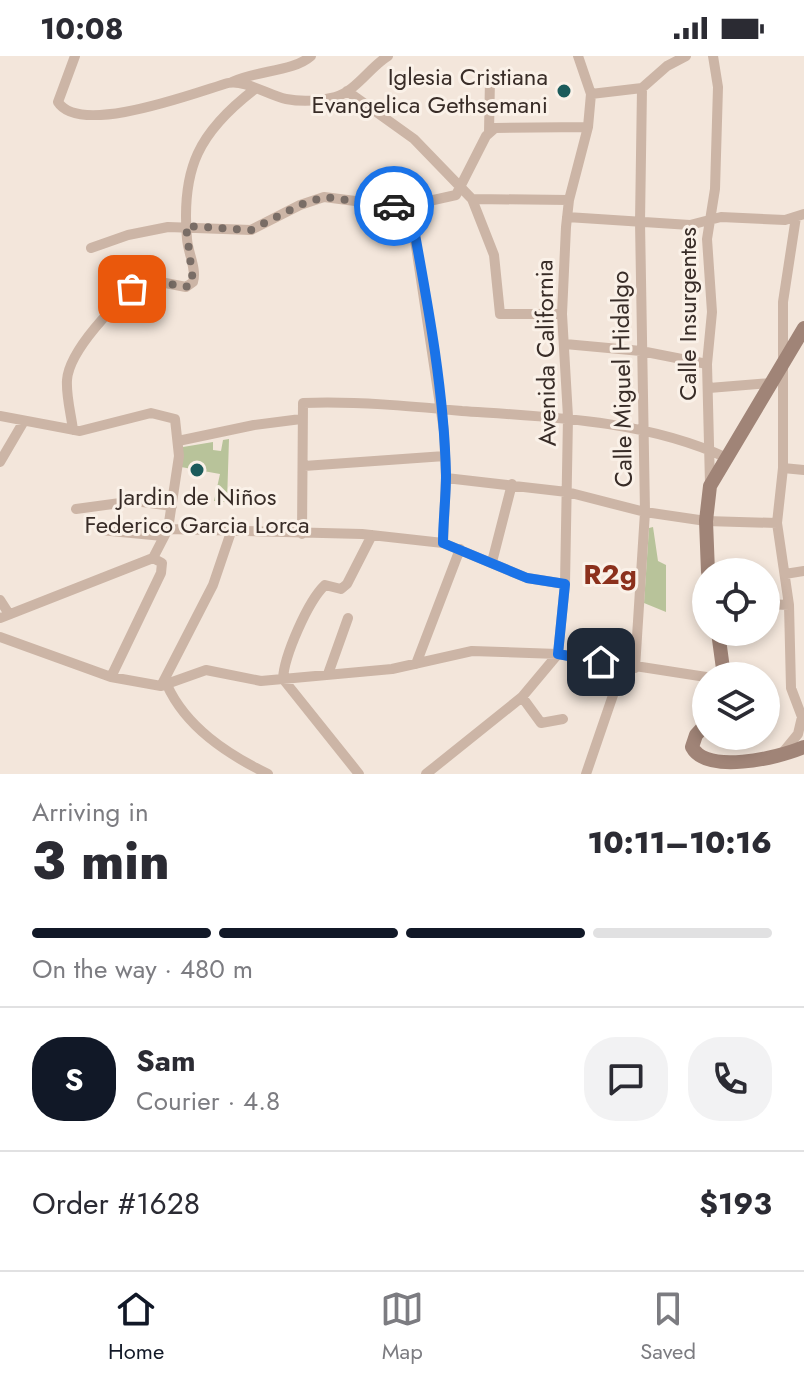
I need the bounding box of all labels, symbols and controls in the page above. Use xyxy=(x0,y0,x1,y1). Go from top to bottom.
text: 10:08 xyxy=(40,7,123,50)
place label: Iglesia Cristiana Evangelica Gethsemani xyxy=(312,59,548,122)
marker: Iglesia Cristiana Evangelica Gethsemani xyxy=(555,82,573,100)
courier xyxy=(354,166,434,246)
icon: car xyxy=(372,184,416,228)
street label: Calle Insurgentes xyxy=(670,227,705,401)
pin xyxy=(98,255,166,323)
street label: Avenida California xyxy=(526,259,565,447)
icon: bag xyxy=(110,267,154,311)
street label: Calle Miguel Hidalgo xyxy=(602,270,641,488)
marker: Jardin de Niños Federico Garcia Lorca xyxy=(188,461,206,479)
place label: Jardin de Niños Federico Garcia Lorca xyxy=(84,479,310,542)
district label: R2g xyxy=(583,554,637,595)
map controls xyxy=(692,558,780,750)
button: locate xyxy=(692,558,780,646)
pin xyxy=(567,628,635,696)
icon: home xyxy=(579,640,623,684)
button: layers xyxy=(692,662,780,750)
text: Arriving in xyxy=(32,793,149,831)
text: 10:11–10:16 xyxy=(588,821,772,864)
text: 3 min xyxy=(32,823,170,899)
text: On the way · 480 m xyxy=(32,950,253,988)
button: chat xyxy=(584,1037,668,1121)
button: phone xyxy=(688,1037,772,1121)
text: Sam xyxy=(136,1039,196,1082)
text: S xyxy=(65,1058,83,1101)
text: Courier · 4.8 xyxy=(136,1082,280,1120)
text: Order #1628 xyxy=(32,1182,200,1225)
text: $193 xyxy=(699,1182,772,1225)
tab: Home xyxy=(108,1287,164,1367)
tab: Map xyxy=(380,1287,424,1367)
tab: Saved xyxy=(640,1287,696,1367)

